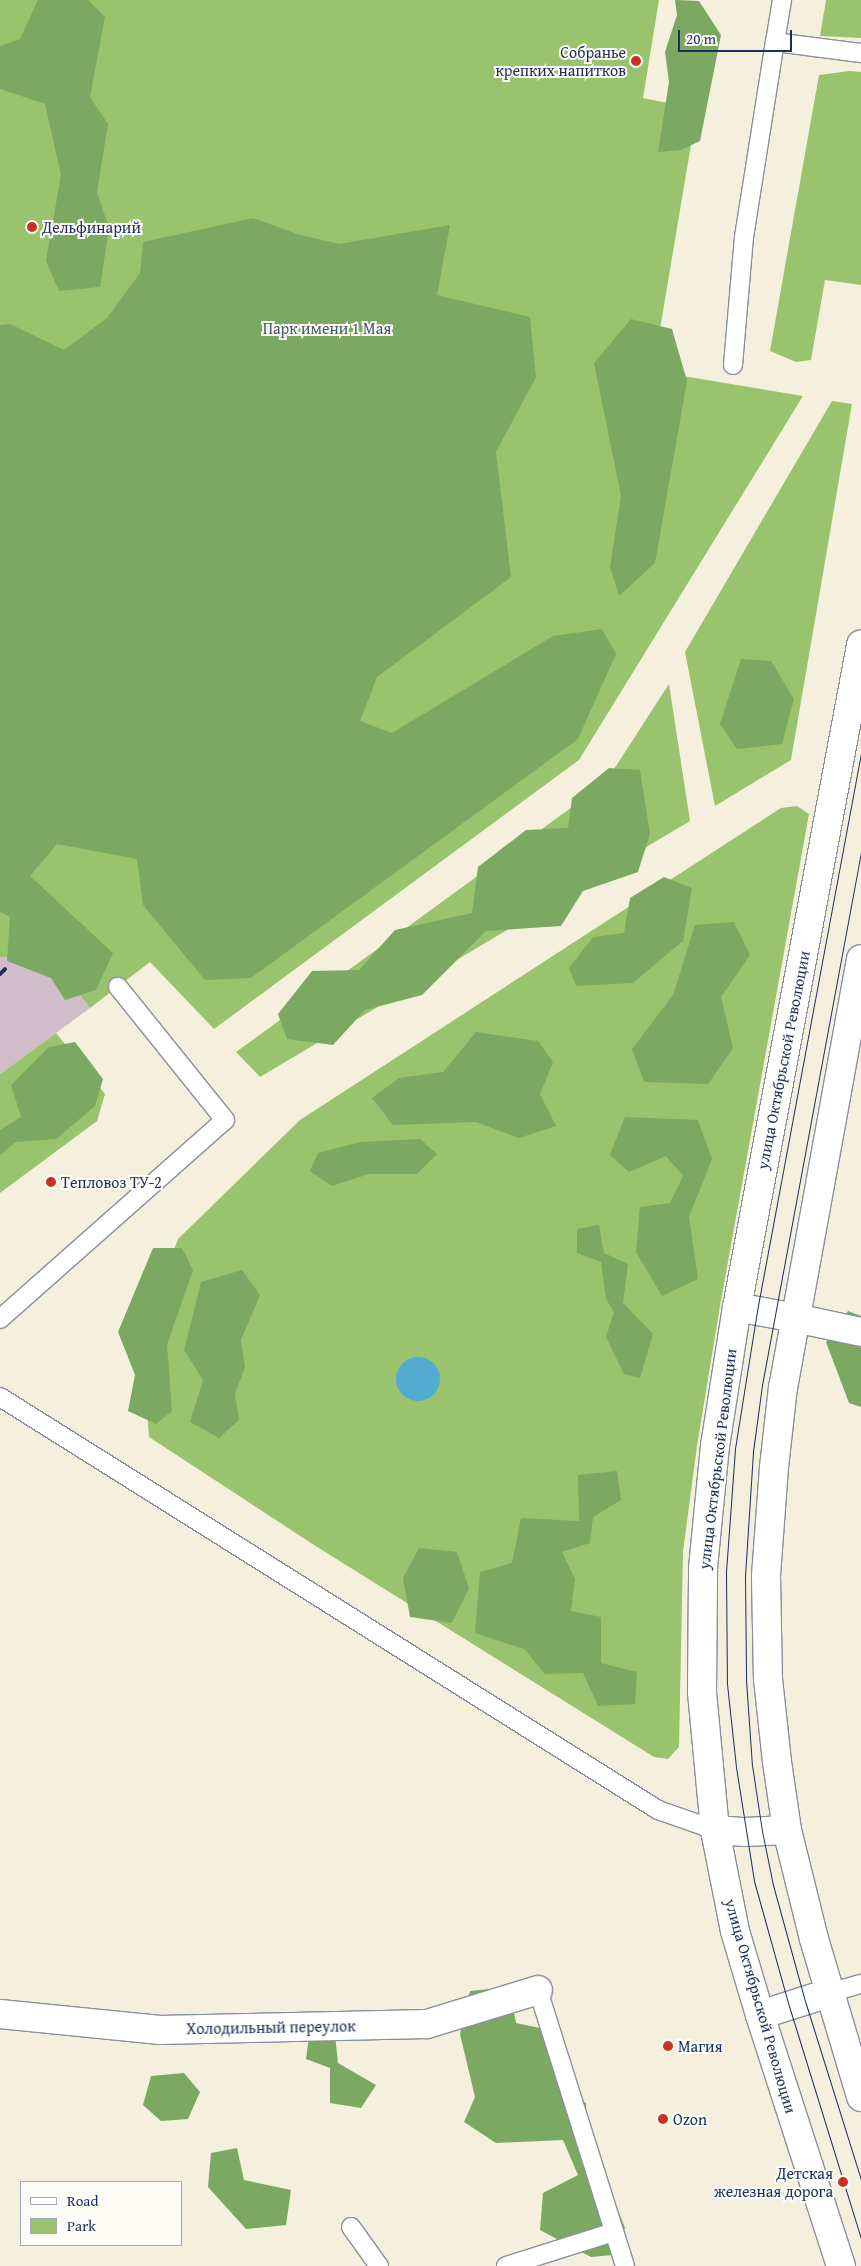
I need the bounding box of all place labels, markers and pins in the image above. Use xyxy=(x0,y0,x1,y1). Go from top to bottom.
place label: Собранье крепких напитков xyxy=(495,42,626,80)
marker: Собранье крепких напитков xyxy=(630,55,642,67)
place label: Дельфинарий xyxy=(42,217,141,237)
marker: Дельфинарий xyxy=(26,221,38,233)
place label: Тепловоз ТУ-2 xyxy=(61,1172,162,1192)
marker: Тепловоз ТУ-2 xyxy=(45,1176,57,1188)
place label: Магия xyxy=(678,2036,723,2056)
marker: Магия xyxy=(662,2040,674,2052)
place label: Ozon xyxy=(673,2109,707,2129)
marker: Ozon xyxy=(657,2113,669,2125)
place label: Детская железная дорога xyxy=(714,2163,833,2201)
marker: Детская железная дорога xyxy=(837,2176,849,2188)

